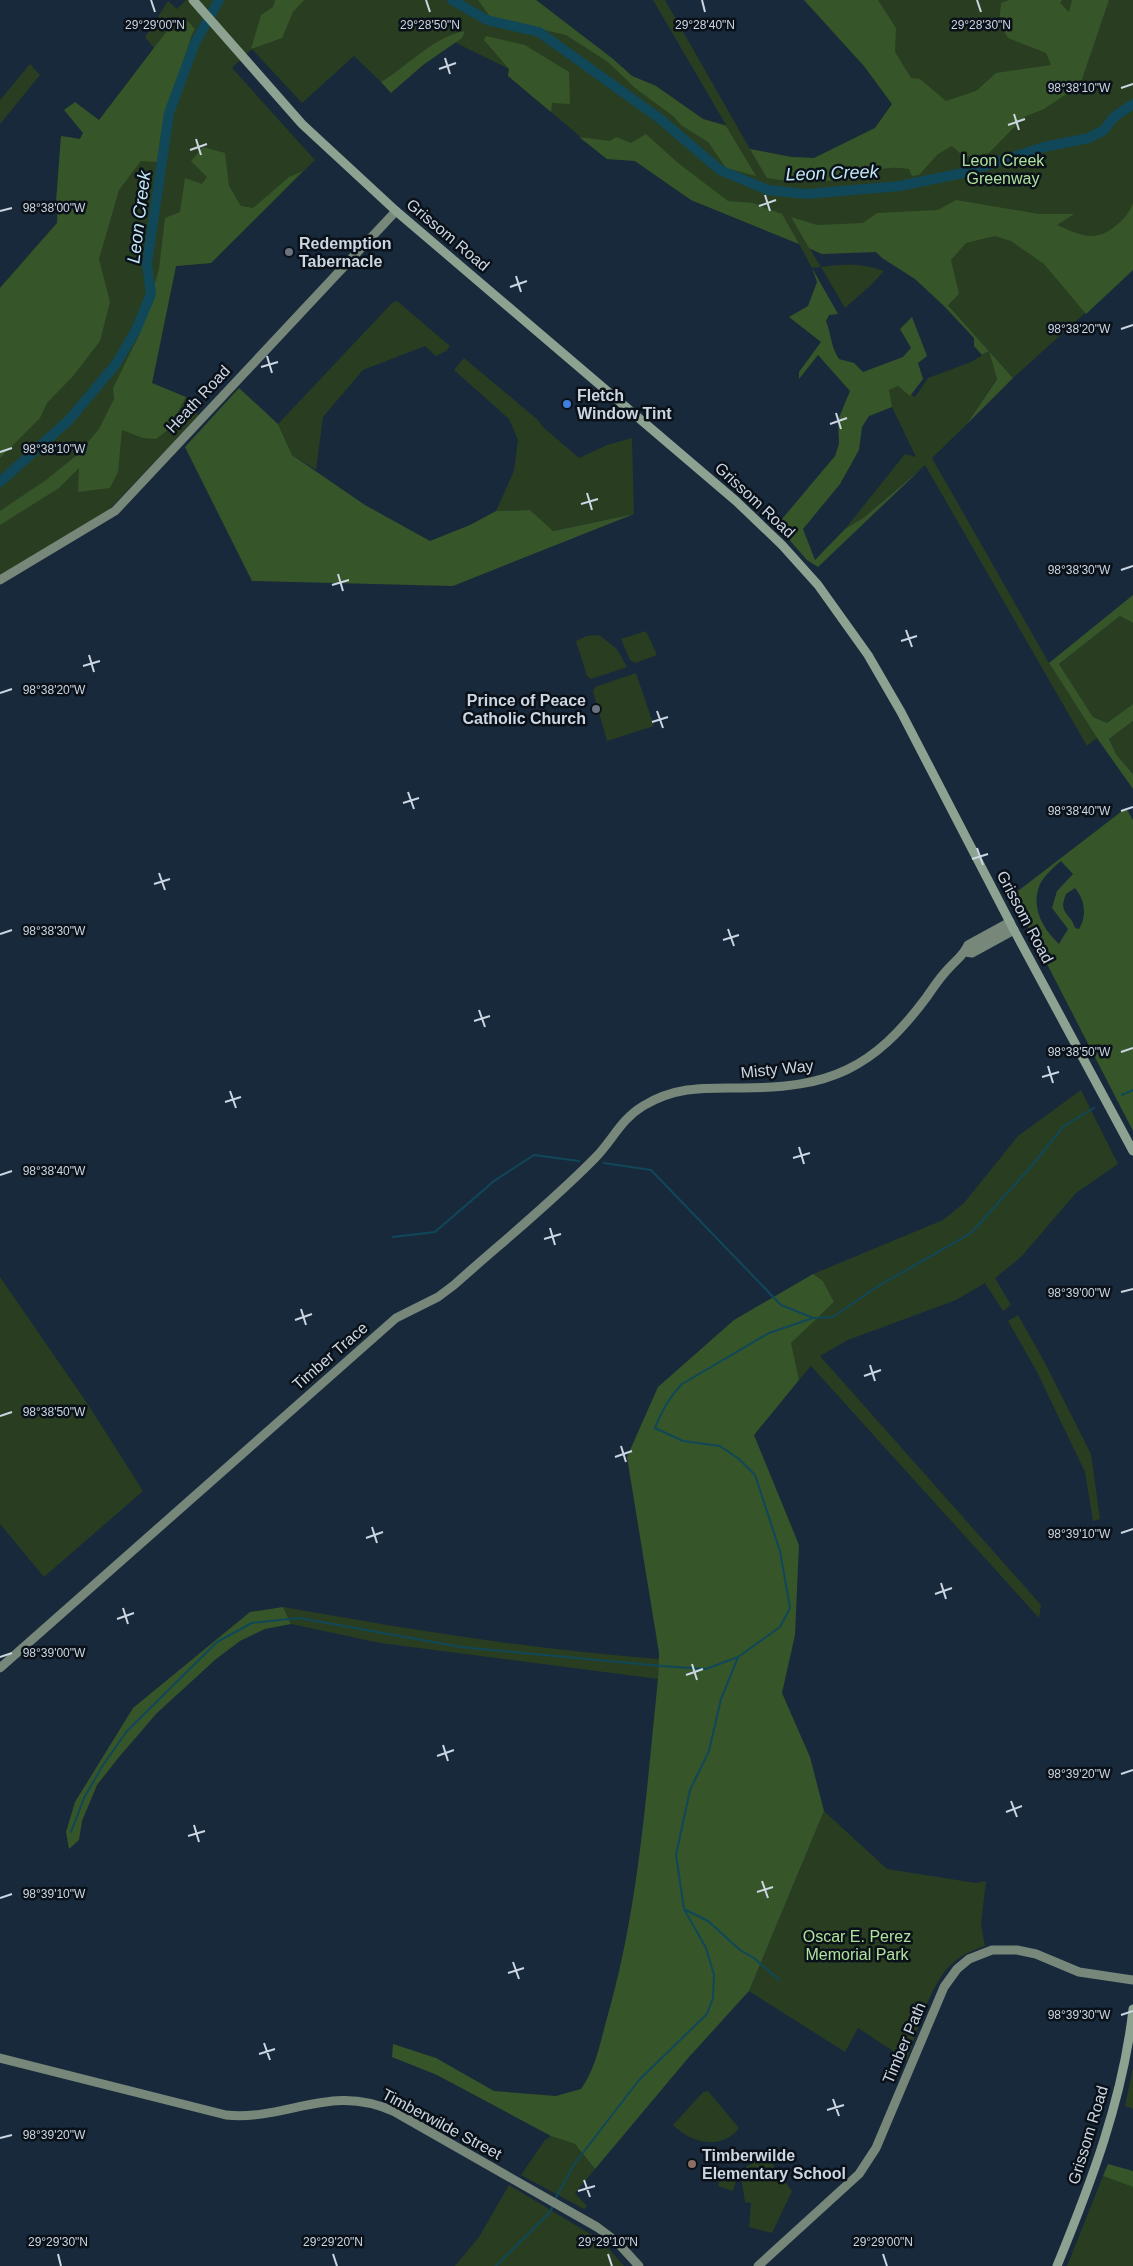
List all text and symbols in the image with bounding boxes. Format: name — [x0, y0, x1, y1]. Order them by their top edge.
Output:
text: 29°29'00"N — [125, 18, 185, 32]
text: 29°28'50"N — [400, 18, 460, 32]
text: 29°28'40"N — [675, 18, 735, 32]
text: 29°28'30"N — [951, 18, 1011, 32]
text: 98°38'10"W — [1048, 81, 1111, 95]
park label: Leon Creek Greenway — [962, 152, 1045, 187]
water label: Leon Creek — [785, 161, 880, 185]
water label: Leon Creek — [123, 169, 155, 264]
street label: Grissom Road — [403, 196, 493, 274]
text: 98°38'00"W — [23, 201, 86, 215]
place label: Redemption Tabernacle — [299, 235, 391, 270]
marker: Redemption Tabernacle — [283, 246, 295, 258]
text: 98°38'20"W — [1048, 322, 1111, 336]
street label: Heath Road — [163, 362, 233, 436]
place label: Fletch Window Tint — [577, 387, 672, 422]
marker: Fletch Window Tint — [561, 398, 573, 410]
text: 98°38'10"W — [23, 442, 86, 456]
street label: Grissom Road — [712, 459, 798, 541]
text: 98°38'30"W — [1048, 563, 1111, 577]
text: 98°38'20"W — [23, 683, 86, 697]
place label: Prince of Peace Catholic Church — [462, 692, 586, 727]
marker: Prince of Peace Catholic Church — [590, 703, 602, 715]
text: 98°38'40"W — [1048, 804, 1111, 818]
street label: Grissom Road — [993, 868, 1057, 966]
text: 98°38'30"W — [23, 924, 86, 938]
text: 98°38'50"W — [1048, 1045, 1111, 1059]
street label: Misty Way — [740, 1057, 814, 1081]
text: 98°38'40"W — [23, 1164, 86, 1178]
text: 98°39'00"W — [1048, 1286, 1111, 1300]
street label: Timber Trace — [289, 1319, 371, 1393]
text: 98°38'50"W — [23, 1405, 86, 1419]
text: 98°39'10"W — [1048, 1527, 1111, 1541]
text: 98°39'00"W — [23, 1646, 86, 1660]
text: 98°39'20"W — [1048, 1767, 1111, 1781]
text: 98°39'10"W — [23, 1887, 86, 1901]
park label: Oscar E. Perez Memorial Park — [803, 1928, 911, 1963]
street label: Timber Path — [879, 2000, 929, 2086]
text: 98°39'30"W — [1048, 2008, 1111, 2022]
street label: Grissom Road — [1065, 2084, 1111, 2186]
street label: Timberwilde Street — [379, 2085, 505, 2163]
text: 98°39'20"W — [23, 2128, 86, 2142]
place label: Timberwilde Elementary School — [702, 2147, 846, 2182]
marker: Timberwilde Elementary School — [686, 2158, 698, 2170]
text: 29°29'30"N — [28, 2235, 88, 2249]
text: 29°29'20"N — [303, 2235, 363, 2249]
text: 29°29'10"N — [578, 2235, 638, 2249]
text: 29°29'00"N — [853, 2235, 913, 2249]

